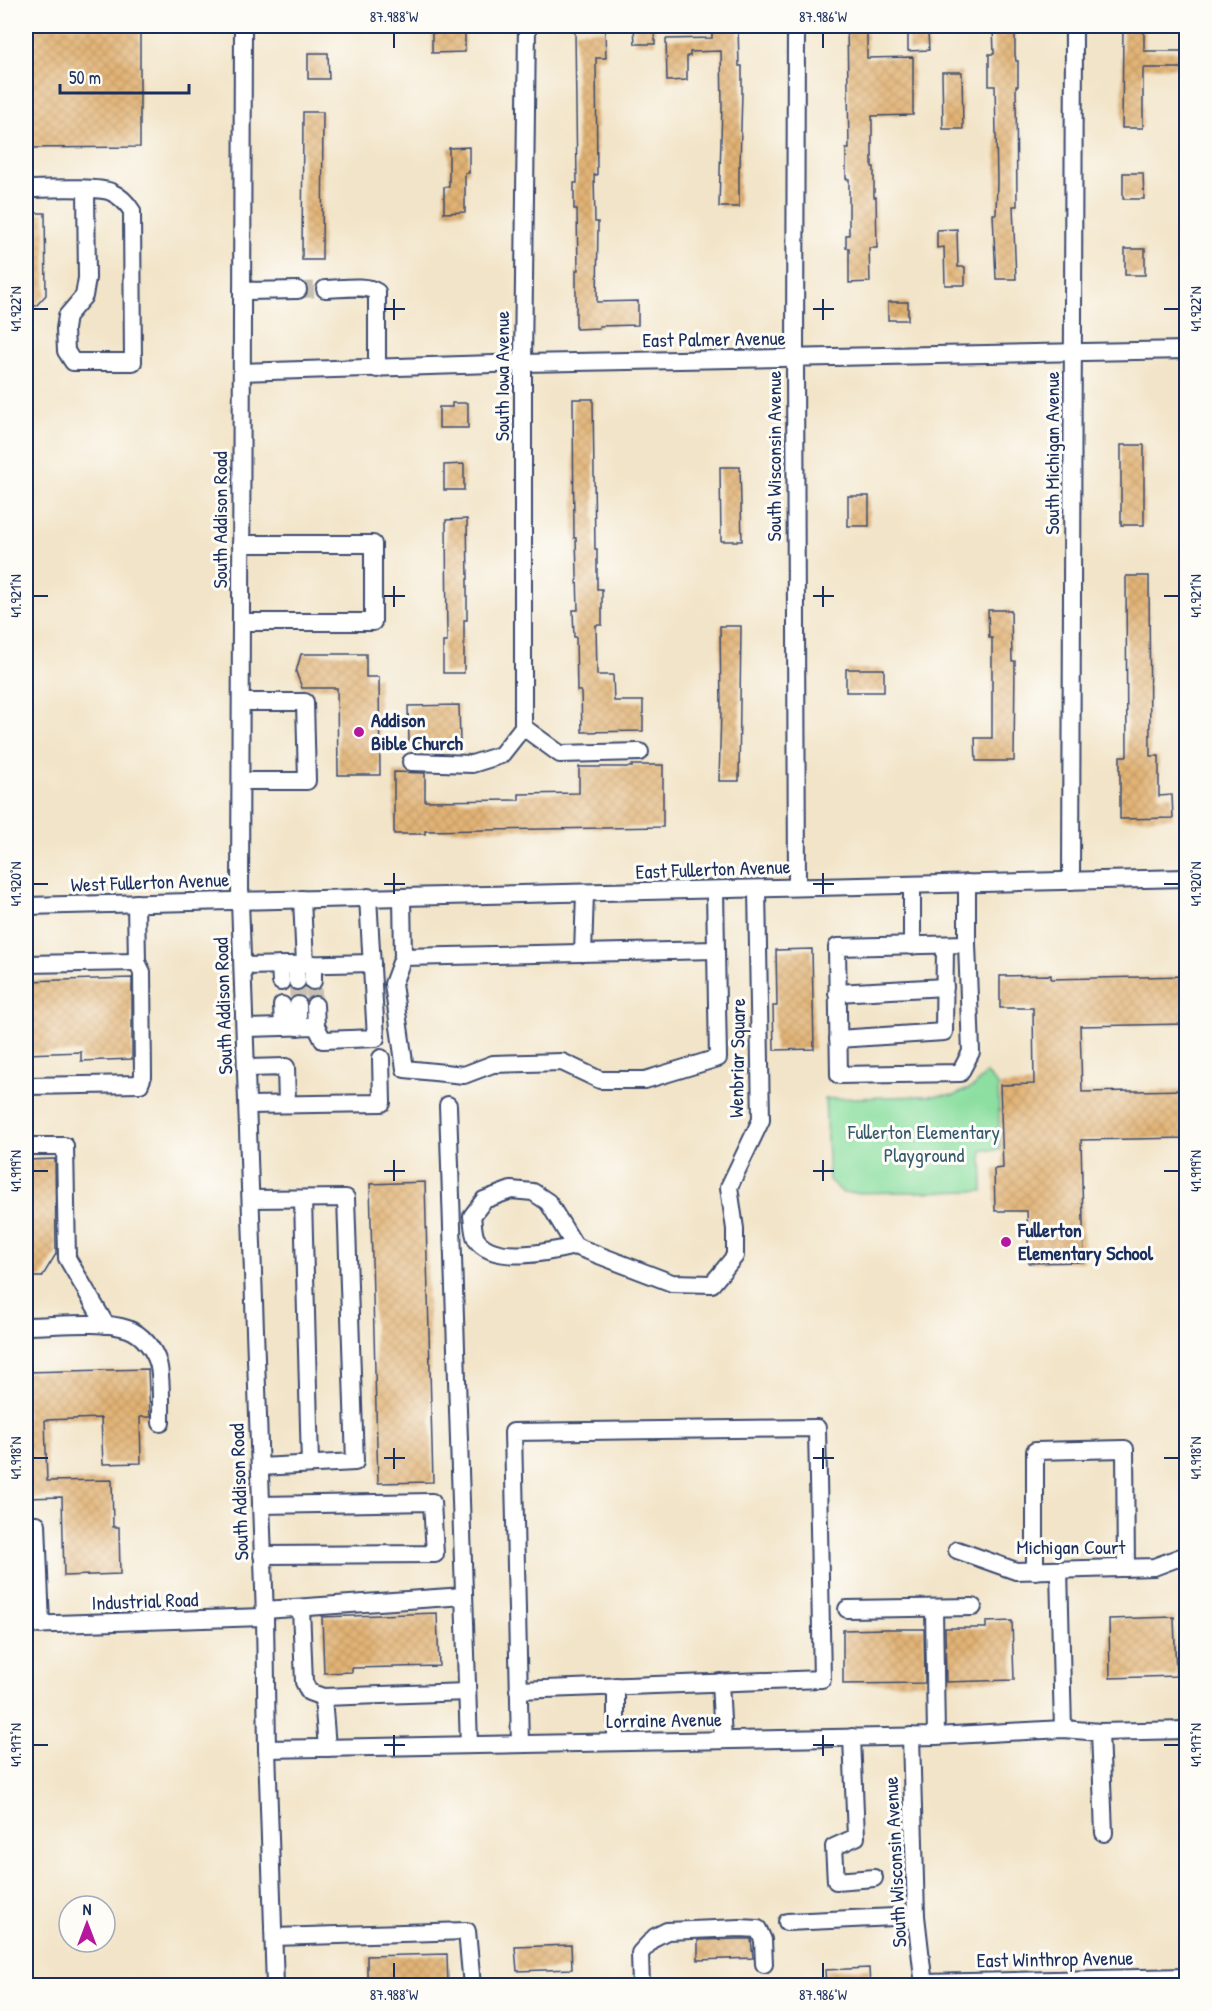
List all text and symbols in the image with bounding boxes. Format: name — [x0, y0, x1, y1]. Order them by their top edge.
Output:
text: 87.988°W — [370, 6, 419, 27]
text: 87.986°W — [799, 6, 848, 27]
scale bar — [60, 57, 189, 95]
text: 50 m — [69, 65, 101, 90]
text: 41.922°N — [5, 286, 26, 332]
text: 41.922°N — [1185, 286, 1206, 332]
street label: South Iowa Avenue — [488, 311, 515, 441]
street label: East Palmer Avenue — [642, 324, 786, 353]
street label: South Wisconsin Avenue — [760, 370, 787, 542]
street label: South Michigan Avenue — [1038, 371, 1065, 535]
street label: South Addison Road — [206, 451, 233, 589]
text: 41.921°N — [5, 574, 26, 618]
text: 41.921°N — [1185, 574, 1206, 618]
place label: Addison Bible Church — [371, 706, 464, 756]
marker: Addison Bible Church — [352, 725, 366, 739]
street label: East Fullerton Avenue — [635, 852, 791, 885]
text: 41.920°N — [5, 861, 26, 907]
text: 41.920°N — [1185, 861, 1206, 907]
street label: West Fullerton Avenue — [70, 865, 230, 898]
street label: South Addison Road — [207, 937, 238, 1075]
street label: Wenbriar Square — [722, 998, 751, 1118]
park label: Fullerton Elementary Playground — [847, 1118, 1000, 1168]
text: 41.919°N — [5, 1150, 26, 1192]
text: 41.919°N — [1185, 1150, 1206, 1192]
place label: Fullerton Elementary School — [1017, 1216, 1154, 1267]
marker: Fullerton Elementary School — [999, 1235, 1013, 1249]
street label: South Addison Road — [223, 1423, 254, 1561]
text: 41.918°N — [5, 1436, 26, 1480]
text: 41.918°N — [1185, 1436, 1206, 1480]
street label: Michigan Court — [1017, 1533, 1127, 1560]
street label: Industrial Road — [91, 1585, 199, 1616]
street label: Lorraine Avenue — [606, 1705, 722, 1734]
text: 41.917°N — [5, 1723, 26, 1767]
text: 41.917°N — [1185, 1723, 1206, 1767]
street label: South Wisconsin Avenue — [877, 1776, 912, 1948]
north arrow — [57, 1894, 117, 1954]
text: N — [83, 1898, 92, 1920]
street label: East Winthrop Avenue — [976, 1944, 1134, 1973]
text: 87.988°W — [370, 1984, 419, 2005]
text: 87.986°W — [799, 1984, 848, 2005]

